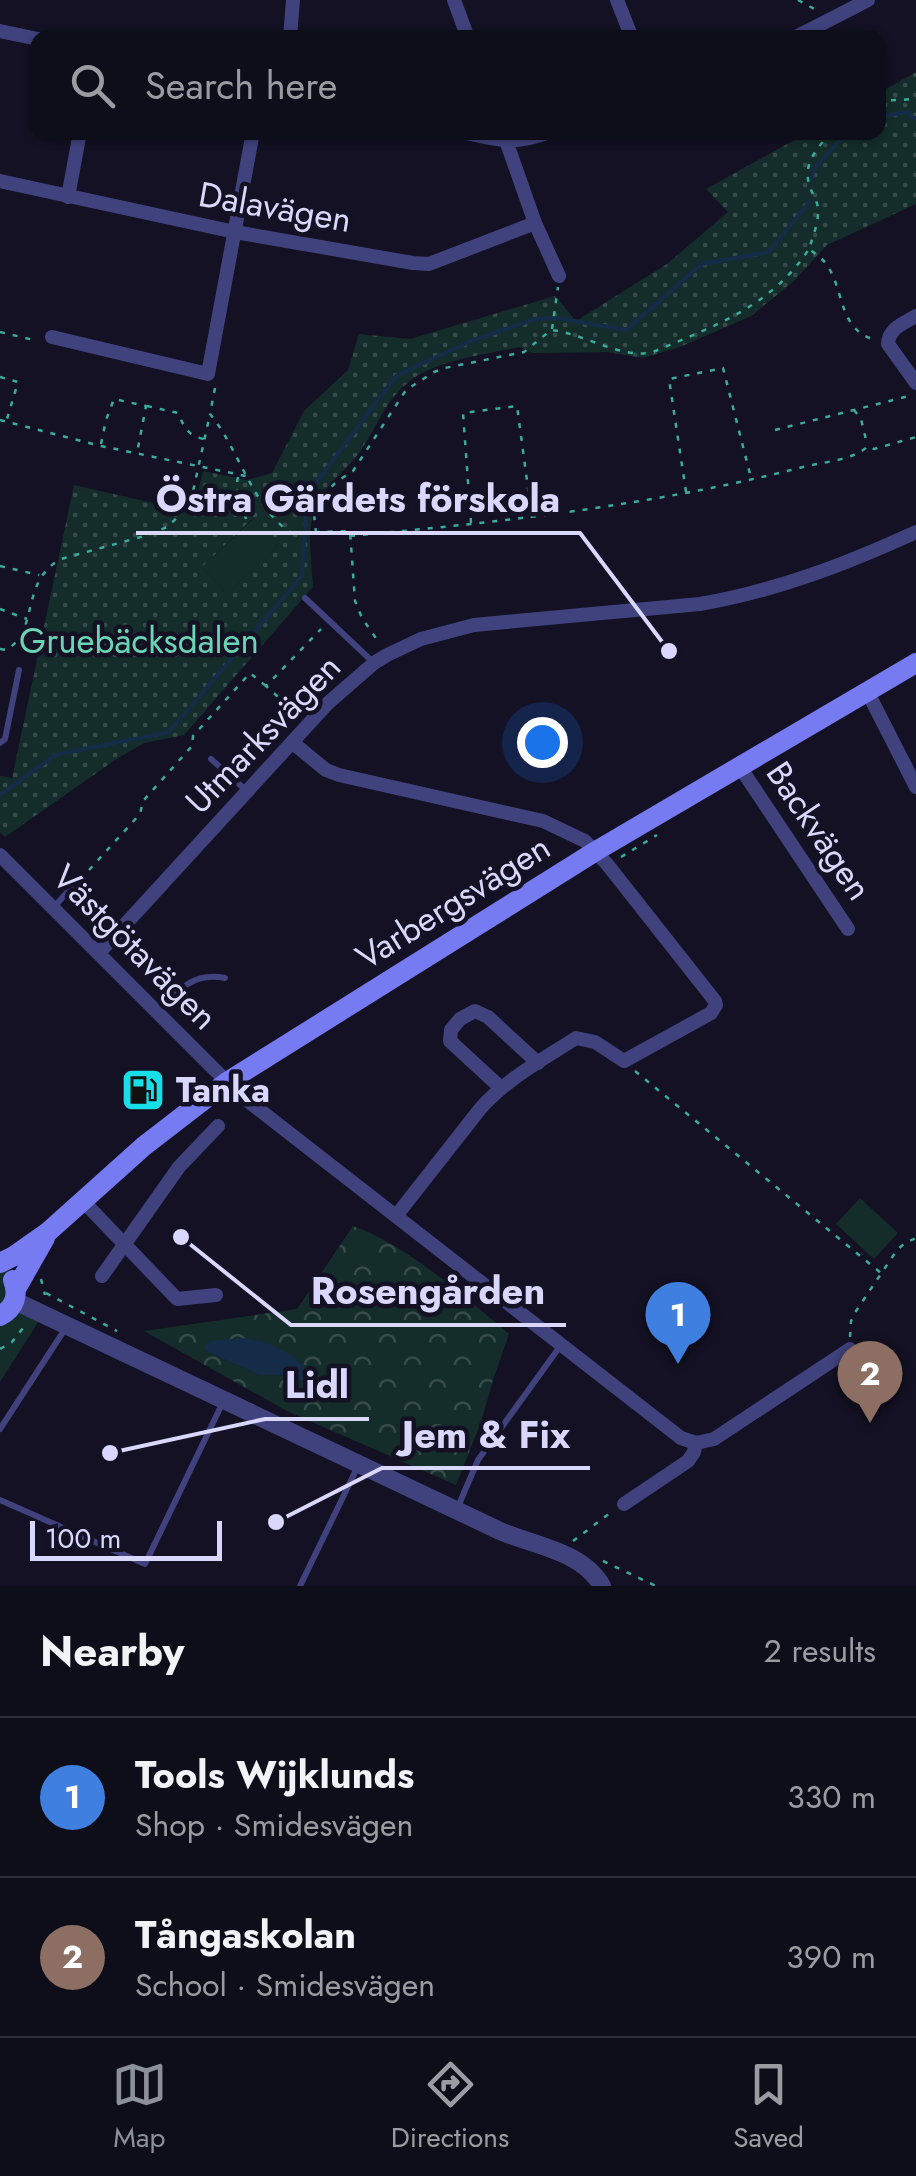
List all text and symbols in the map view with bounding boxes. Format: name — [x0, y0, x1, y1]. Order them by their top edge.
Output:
search box — [30, 30, 886, 140]
icon: search — [65, 58, 120, 113]
text: Search here — [145, 58, 337, 113]
street label: Dalavägen — [195, 169, 355, 245]
callout: Östra Gärdets förskola — [136, 465, 580, 533]
text: Östra Gärdets förskola — [156, 471, 560, 526]
park label: Gruebäcksdalen — [19, 616, 259, 666]
street label: Utmarksvägen — [174, 643, 352, 825]
your location — [517, 717, 568, 768]
street label: Backvägen — [754, 752, 884, 910]
street label: Varbergsvägen — [346, 822, 560, 982]
street label: Västgötavägen — [41, 853, 229, 1041]
place label: Tanka — [176, 1065, 270, 1115]
fuel station icon: Tanka — [120, 1067, 166, 1113]
callout: Rosengården — [291, 1257, 566, 1325]
text: Rosengården — [311, 1263, 545, 1318]
pin: 1 — [646, 1282, 710, 1364]
pin: 2 — [838, 1340, 902, 1423]
callout: Lidl — [265, 1351, 369, 1419]
text: Lidl — [285, 1357, 349, 1412]
callout: Jem & Fix — [382, 1400, 590, 1468]
text: Jem & Fix — [395, 1407, 571, 1462]
scale bar — [30, 1516, 222, 1560]
text: 100 m — [45, 1518, 121, 1559]
text: Nearby — [40, 1621, 184, 1682]
text: 2 results — [764, 1628, 876, 1674]
text: Tools Wijklunds — [135, 1747, 414, 1802]
text: 1 — [64, 1774, 81, 1820]
text: 330 m — [787, 1774, 876, 1820]
text: Shop · Smidesvägen — [135, 1802, 413, 1848]
text: Tångaskolan — [135, 1907, 356, 1962]
text: 2 — [62, 1934, 83, 1980]
text: 390 m — [786, 1934, 876, 1980]
text: School · Smidesvägen — [135, 1962, 435, 2008]
tab: Map — [112, 2057, 167, 2158]
tab: Directions — [391, 2057, 509, 2158]
tab: Saved — [733, 2057, 804, 2158]

